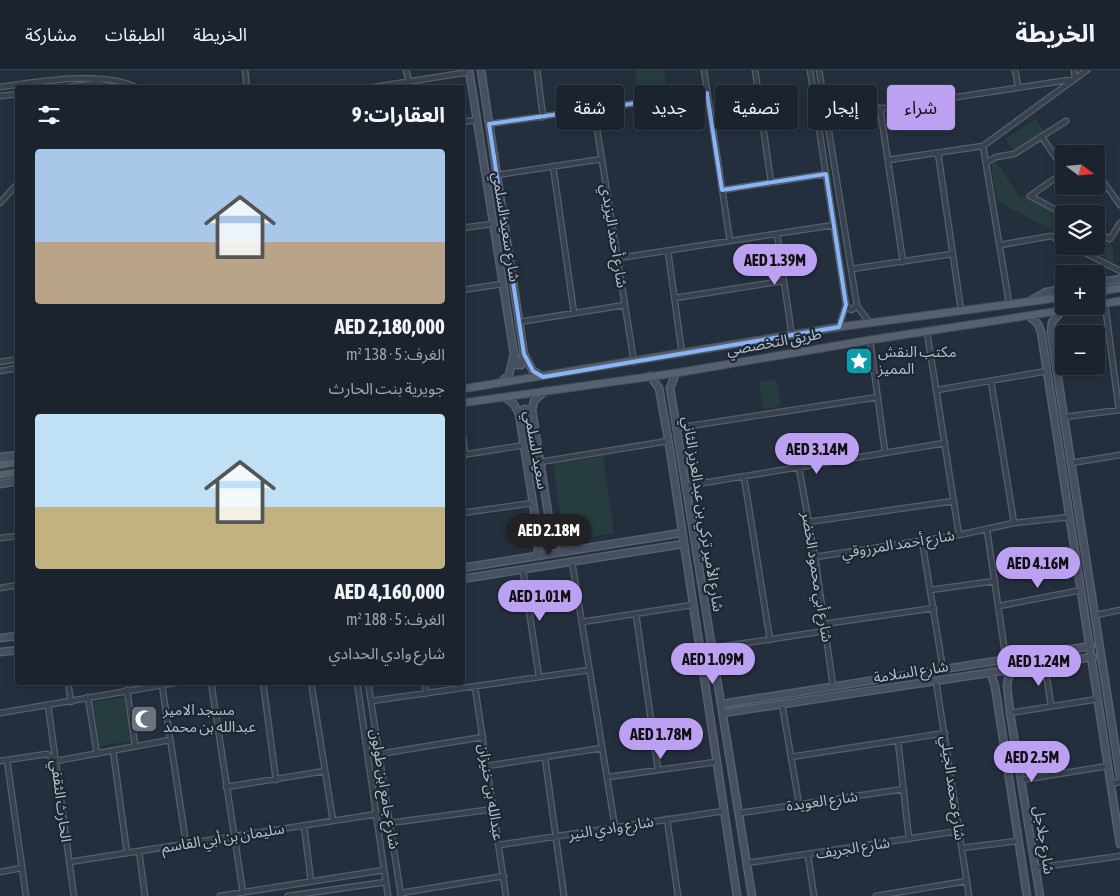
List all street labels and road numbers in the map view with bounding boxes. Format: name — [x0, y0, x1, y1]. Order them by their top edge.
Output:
street label: شارع سعيد السلمي — [485, 171, 524, 284]
street label: شارع أحمد اليزيدي — [594, 183, 631, 290]
street label: طريق التخصصي — [725, 325, 823, 362]
street label: سعيد السلمي — [518, 409, 552, 491]
street label: شارع الأمير تركي بن عبدالعزيز الثاني — [676, 415, 727, 614]
street label: شارع أبي محمود الخضر — [795, 510, 836, 644]
street label: شارع أحمد المرزوقي — [840, 526, 957, 565]
street label: شارع السلامة — [872, 657, 950, 690]
street label: شارع جامع ابن طولون — [364, 728, 403, 851]
street label: شارع محمد الجيلي — [934, 734, 969, 842]
street label: عبدالله بن خنيزان — [474, 742, 508, 842]
street label: الحارث الثقفي — [45, 759, 75, 843]
street label: شارع العويدة — [785, 787, 860, 818]
street label: شارع جلاجل — [1027, 805, 1058, 876]
street label: شارع وادي النير — [566, 812, 656, 847]
street label: سليمان بن أبي القاسم — [160, 819, 286, 859]
street label: شارع الجريف — [815, 833, 892, 866]

